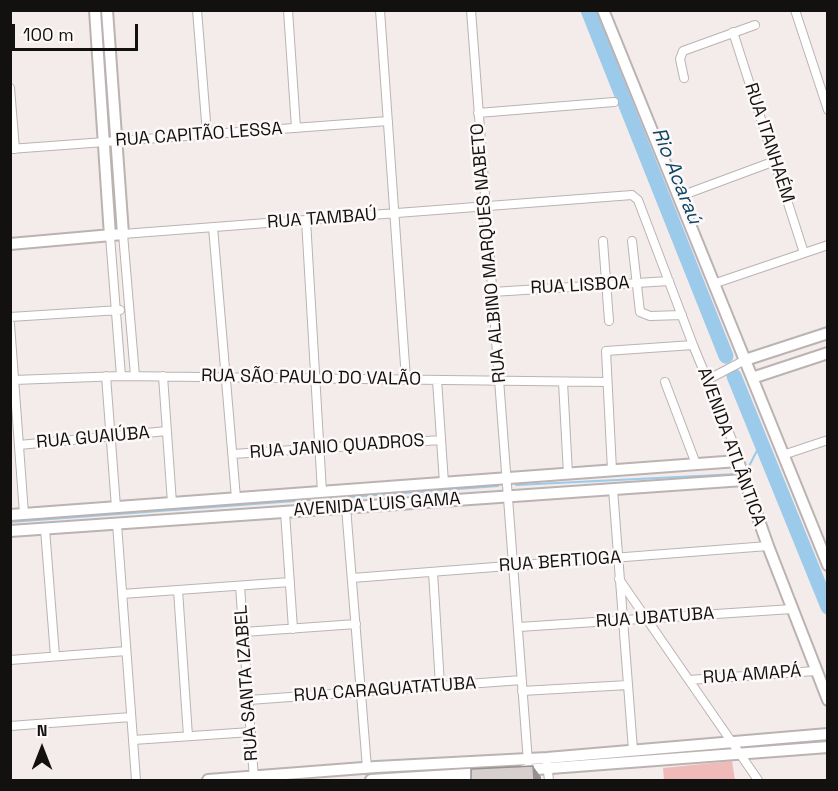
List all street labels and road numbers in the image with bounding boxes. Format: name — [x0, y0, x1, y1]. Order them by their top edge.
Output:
street label: RUA ITANHAÉM — [739, 80, 799, 206]
street label: RUA CAPITÃO LESSA — [115, 118, 283, 152]
street label: RUA ALBINO MARQUES NABETO — [467, 122, 511, 384]
street label: RUA TAMBAÚ — [266, 204, 378, 234]
street label: RUA LISBOA — [530, 273, 630, 299]
street label: RUA SÃO PAULO DO VALÃO — [201, 365, 421, 391]
street label: AVENIDA ATLÂNTICA — [692, 365, 770, 529]
street label: RUA GUAIÚBA — [35, 422, 151, 454]
street label: RUA JANIO QUADROS — [249, 430, 425, 464]
street label: AVENIDA LUIS GAMA — [293, 488, 461, 522]
street label: RUA BERTIOGA — [498, 547, 622, 577]
street label: RUA UBATUBA — [595, 603, 715, 633]
street label: RUA SANTA IZABEL — [231, 604, 263, 762]
street label: RUA AMAPÁ — [702, 661, 802, 689]
street label: RUA CARAGUATATUBA — [293, 673, 477, 707]

